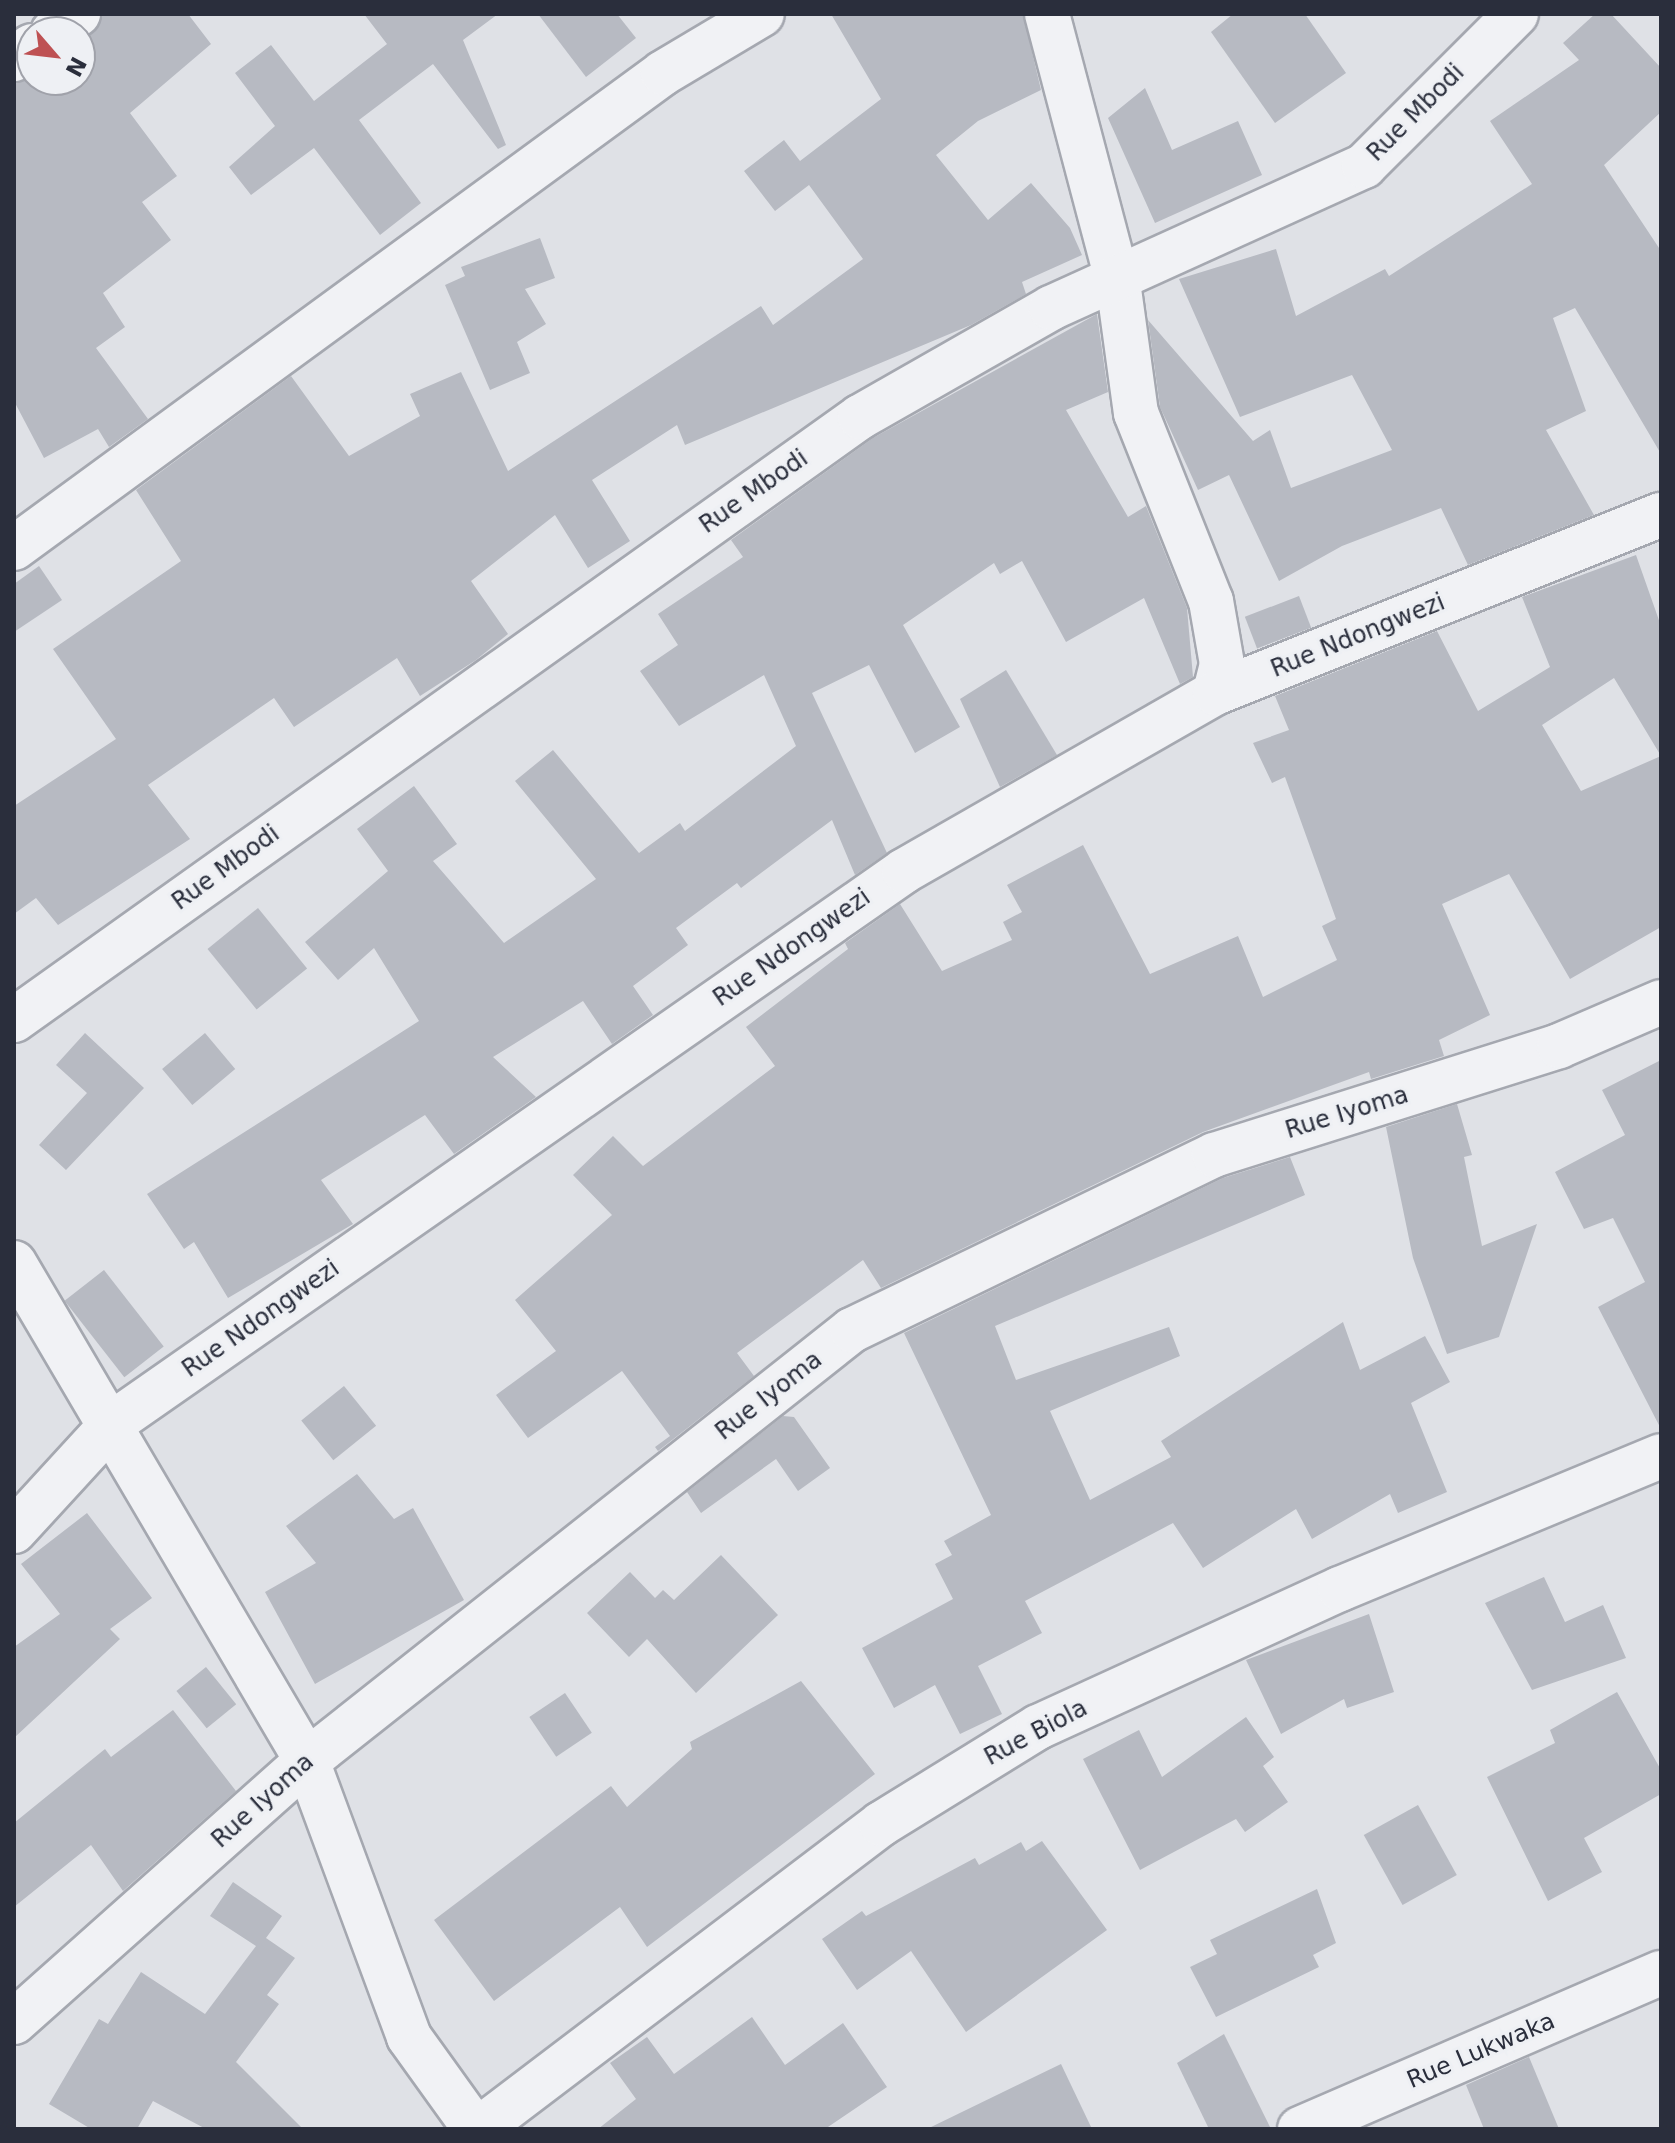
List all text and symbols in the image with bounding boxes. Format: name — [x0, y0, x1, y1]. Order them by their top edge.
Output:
north arrow — [16, 16, 96, 96]
text: N — [61, 53, 91, 81]
street label: Rue Mbodi — [1361, 58, 1471, 168]
street label: Rue Mbodi — [694, 444, 814, 540]
street label: Rue Ndongwezi — [1267, 588, 1449, 684]
street label: Rue Mbodi — [167, 819, 285, 917]
street label: Rue Ndongwezi — [708, 883, 876, 1013]
street label: Rue Iyoma — [1282, 1081, 1412, 1145]
street label: Rue Ndongwezi — [177, 1254, 345, 1384]
street label: Rue Iyoma — [710, 1345, 828, 1447]
street label: Rue Biola — [980, 1694, 1092, 1772]
street label: Rue Iyoma — [206, 1748, 320, 1854]
street label: Rue Lukwaka — [1403, 2007, 1559, 2095]

